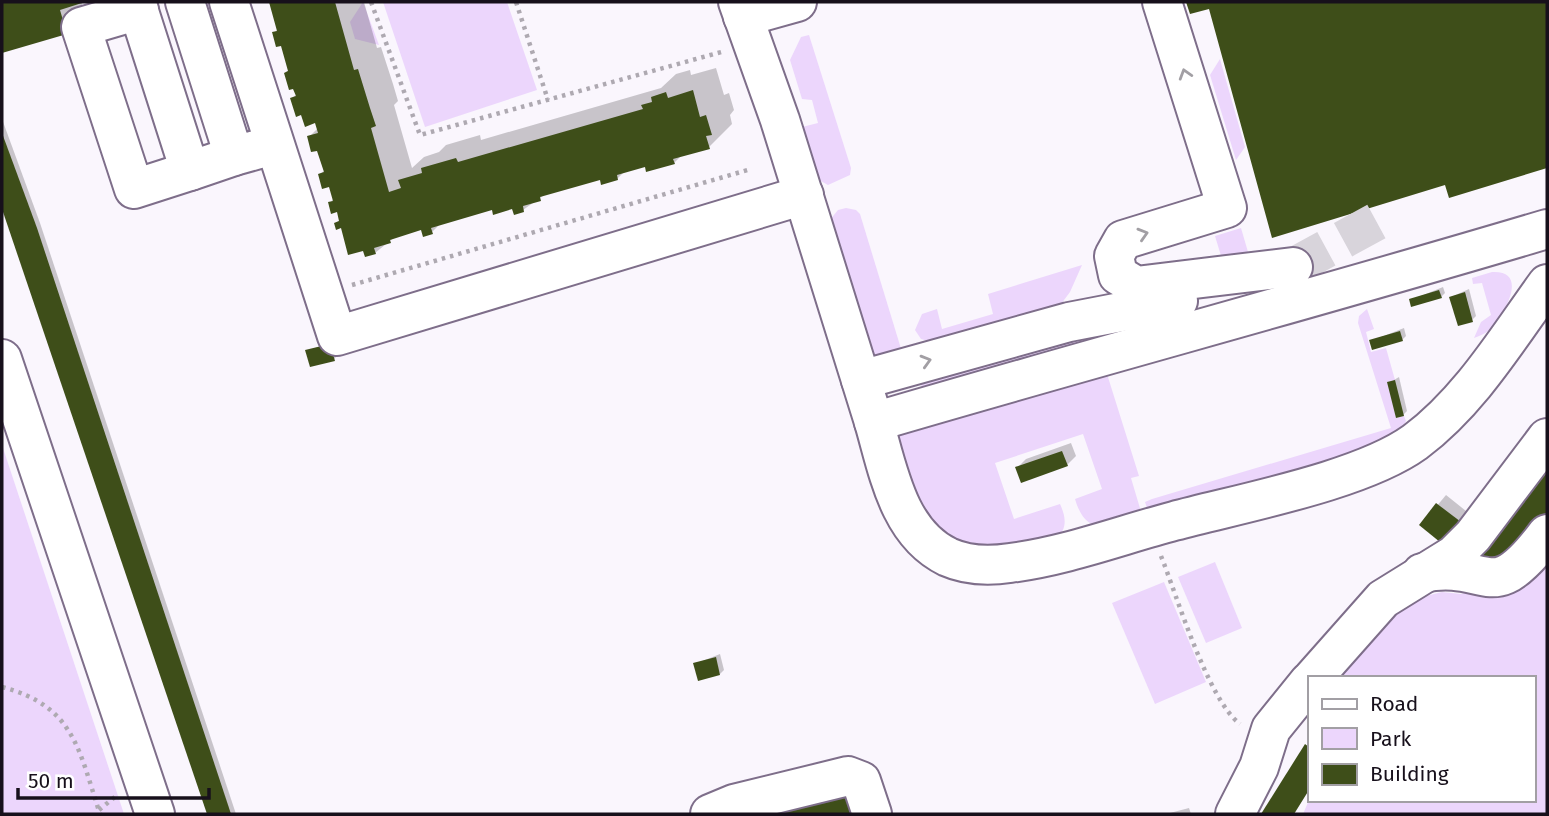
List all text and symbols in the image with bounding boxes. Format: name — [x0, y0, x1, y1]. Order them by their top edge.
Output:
one-way arrow — [1179, 68, 1193, 81]
one-way arrow — [1137, 227, 1149, 242]
one-way arrow — [920, 355, 932, 369]
legend — [1308, 676, 1535, 802]
text: Road — [1370, 691, 1418, 717]
text: Park — [1370, 726, 1412, 752]
scale bar — [18, 756, 208, 800]
text: Building — [1370, 761, 1449, 787]
text: 50 m — [28, 768, 74, 794]

